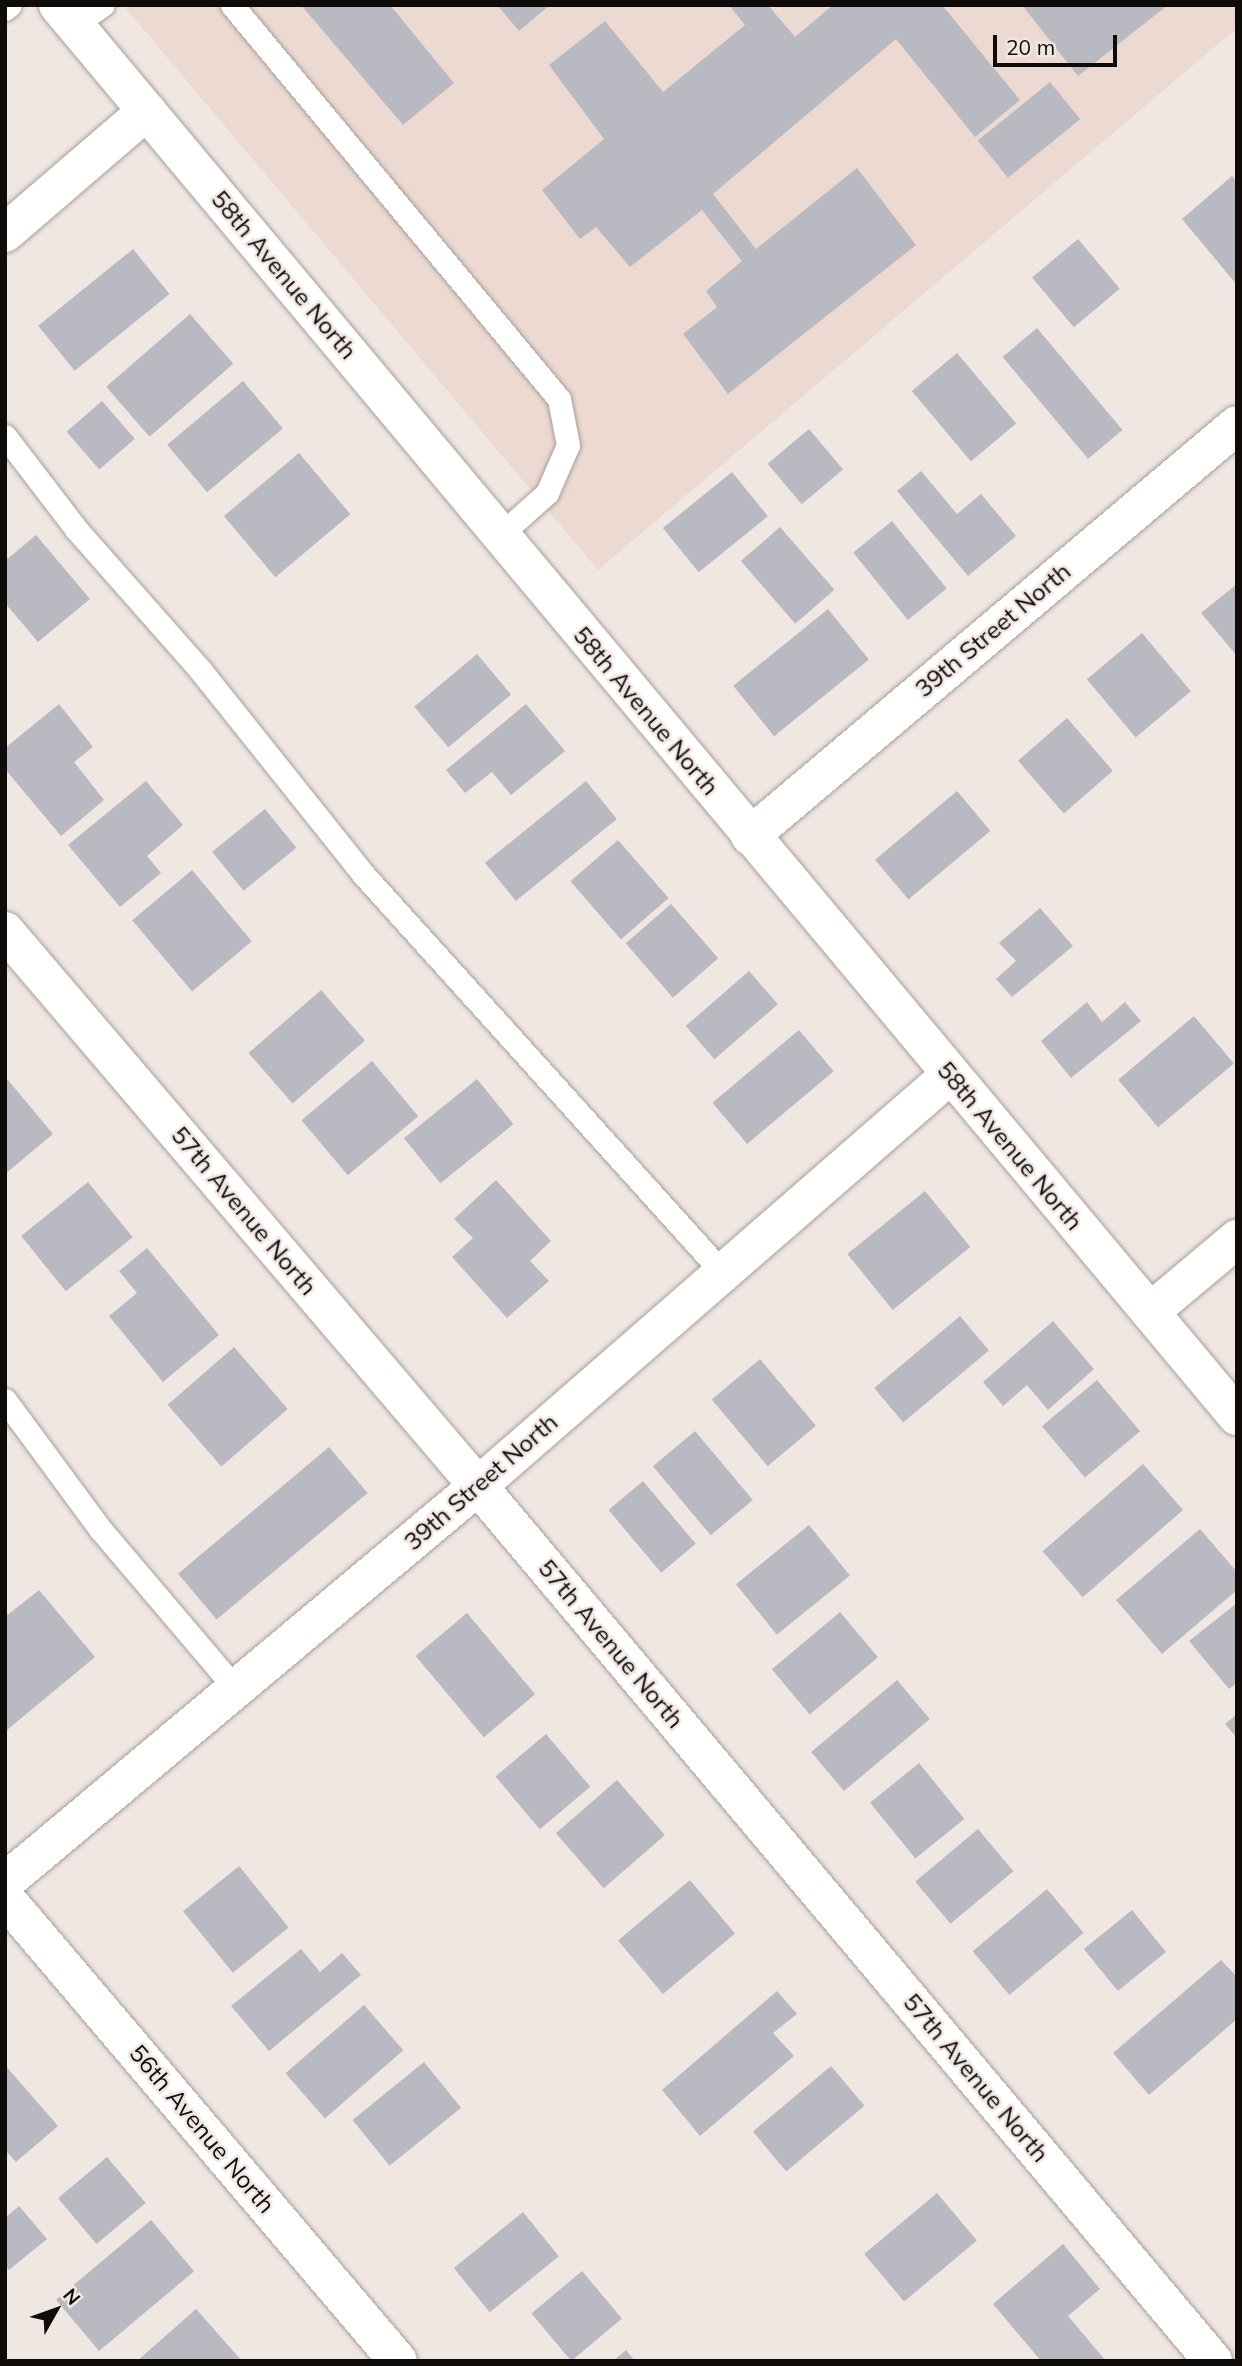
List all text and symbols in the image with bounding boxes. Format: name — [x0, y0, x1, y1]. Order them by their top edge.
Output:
scale bar — [997, 21, 1121, 65]
text: 20 m — [1006, 34, 1055, 60]
street label: 58th Avenue North — [205, 185, 363, 365]
street label: 39th Street North — [910, 557, 1076, 703]
street label: 58th Avenue North — [567, 621, 725, 801]
street label: 58th Avenue North — [931, 1056, 1089, 1236]
street label: 57th Avenue North — [165, 1121, 323, 1301]
street label: 39th Street North — [398, 1408, 564, 1556]
street label: 57th Avenue North — [532, 1554, 690, 1734]
street label: 57th Avenue North — [897, 1988, 1055, 2168]
street label: 56th Avenue North — [123, 2039, 281, 2219]
north arrow — [21, 2275, 91, 2345]
text: N — [58, 2283, 86, 2310]

